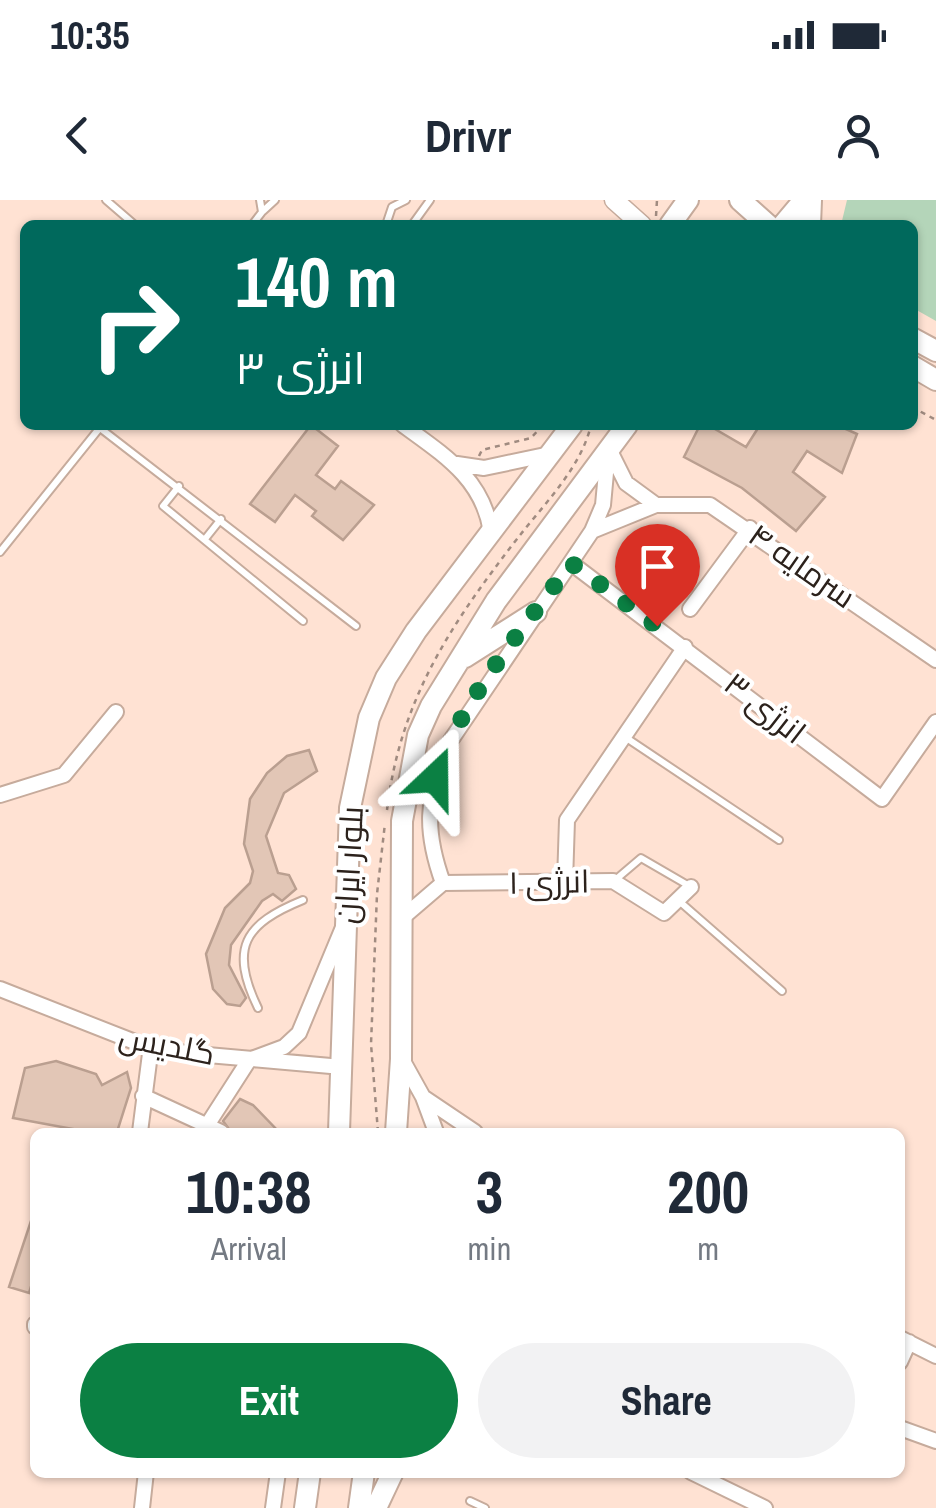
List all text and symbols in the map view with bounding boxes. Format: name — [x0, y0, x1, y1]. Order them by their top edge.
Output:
text: 10:35 — [50, 10, 130, 61]
text: Drivr — [425, 105, 511, 166]
icon: back — [50, 108, 105, 163]
icon: person — [831, 108, 886, 163]
text: 140 m — [235, 235, 398, 329]
icon: right — [70, 260, 200, 390]
text: انرژی ۳ — [235, 337, 365, 398]
street label: سرمایه ۴ — [740, 513, 864, 618]
pin — [615, 524, 700, 627]
icon: arrive — [630, 539, 685, 594]
street label: انرژی ۳ — [716, 662, 815, 753]
position arrow — [383, 726, 487, 830]
street label: بلوار ایران — [324, 805, 373, 925]
street label: انرژی ۱ — [508, 859, 590, 904]
street label: گلدیس — [115, 1014, 219, 1075]
text: 10:38 — [186, 1151, 312, 1232]
text: 3 — [476, 1151, 503, 1232]
text: 200 — [667, 1151, 749, 1232]
text: Arrival — [211, 1227, 287, 1270]
text: min — [467, 1227, 511, 1270]
text: m — [697, 1227, 719, 1270]
button: Exit — [80, 1343, 458, 1458]
button: Share — [478, 1343, 855, 1458]

